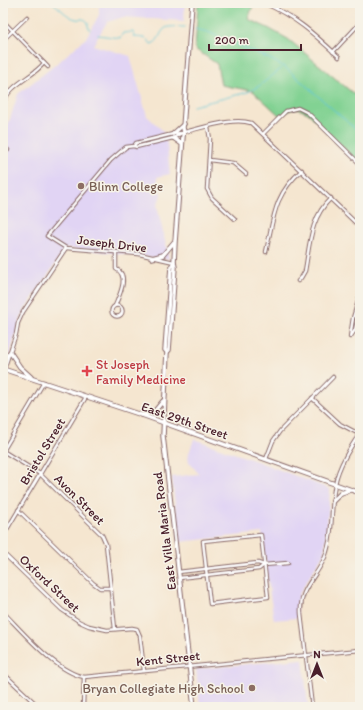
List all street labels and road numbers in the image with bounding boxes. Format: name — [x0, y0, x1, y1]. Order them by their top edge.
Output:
street label: Joseph Drive — [76, 232, 148, 255]
street label: East 29th Street — [140, 399, 230, 442]
street label: Bristol Street — [17, 415, 68, 487]
street label: Avon Street — [51, 471, 108, 528]
street label: East Villa Maria Road — [150, 471, 179, 591]
street label: Oxford Street — [16, 552, 83, 615]
street label: Kent Street — [135, 648, 201, 669]

